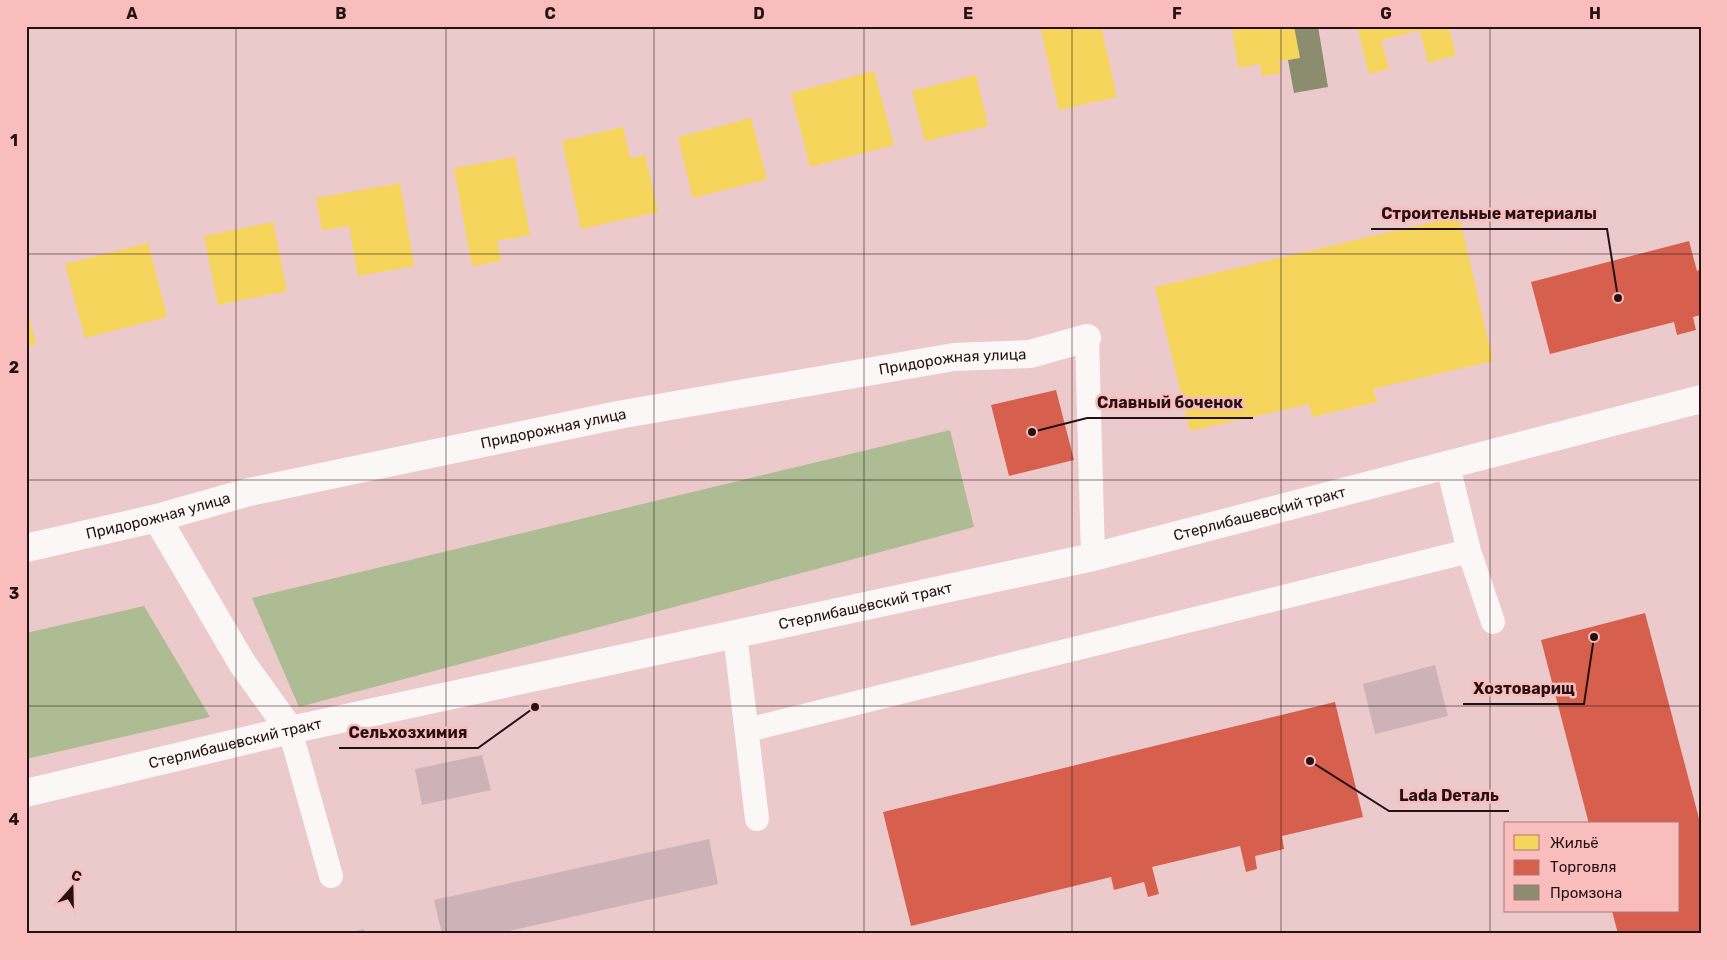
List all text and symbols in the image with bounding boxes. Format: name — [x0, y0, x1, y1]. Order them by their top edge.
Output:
text: A — [126, 4, 138, 23]
text: B — [335, 4, 347, 23]
text: C — [544, 4, 556, 23]
text: D — [753, 4, 765, 23]
text: E — [963, 4, 973, 23]
text: F — [1172, 4, 1182, 23]
text: G — [1380, 4, 1392, 23]
text: H — [1589, 4, 1601, 23]
text: 1 — [10, 131, 18, 150]
callout: Строительные материалы — [1371, 198, 1607, 229]
text: Строительные материалы — [1381, 204, 1597, 223]
street label: Придорожная улица — [877, 345, 1027, 379]
text: 2 — [9, 358, 19, 377]
callout: Славный боченок — [1087, 387, 1253, 418]
text: Славный боченок — [1097, 393, 1243, 412]
street label: Придорожная улица — [479, 405, 628, 452]
street label: Стерлибашевский тракт — [1172, 483, 1348, 545]
street label: Придорожная улица — [84, 489, 232, 543]
street label: Стерлибашевский тракт — [777, 578, 954, 634]
text: 3 — [9, 584, 19, 603]
callout: Хозтоварищ — [1463, 673, 1584, 704]
text: Хозтоварищ — [1473, 679, 1575, 698]
street label: Стерлибашевский тракт — [147, 714, 324, 772]
callout: Сельхозхимия — [339, 717, 478, 748]
text: Сельхозхимия — [349, 723, 467, 742]
callout: Lada Dеталь — [1389, 780, 1509, 811]
text: Lada Dеталь — [1399, 786, 1499, 805]
text: 4 — [9, 810, 20, 829]
legend — [1504, 822, 1680, 912]
text: Жильё — [1550, 834, 1599, 852]
text: Торговля — [1550, 858, 1616, 876]
north arrow — [48, 862, 98, 912]
text: С — [69, 867, 84, 886]
text: Промзона — [1550, 884, 1622, 902]

